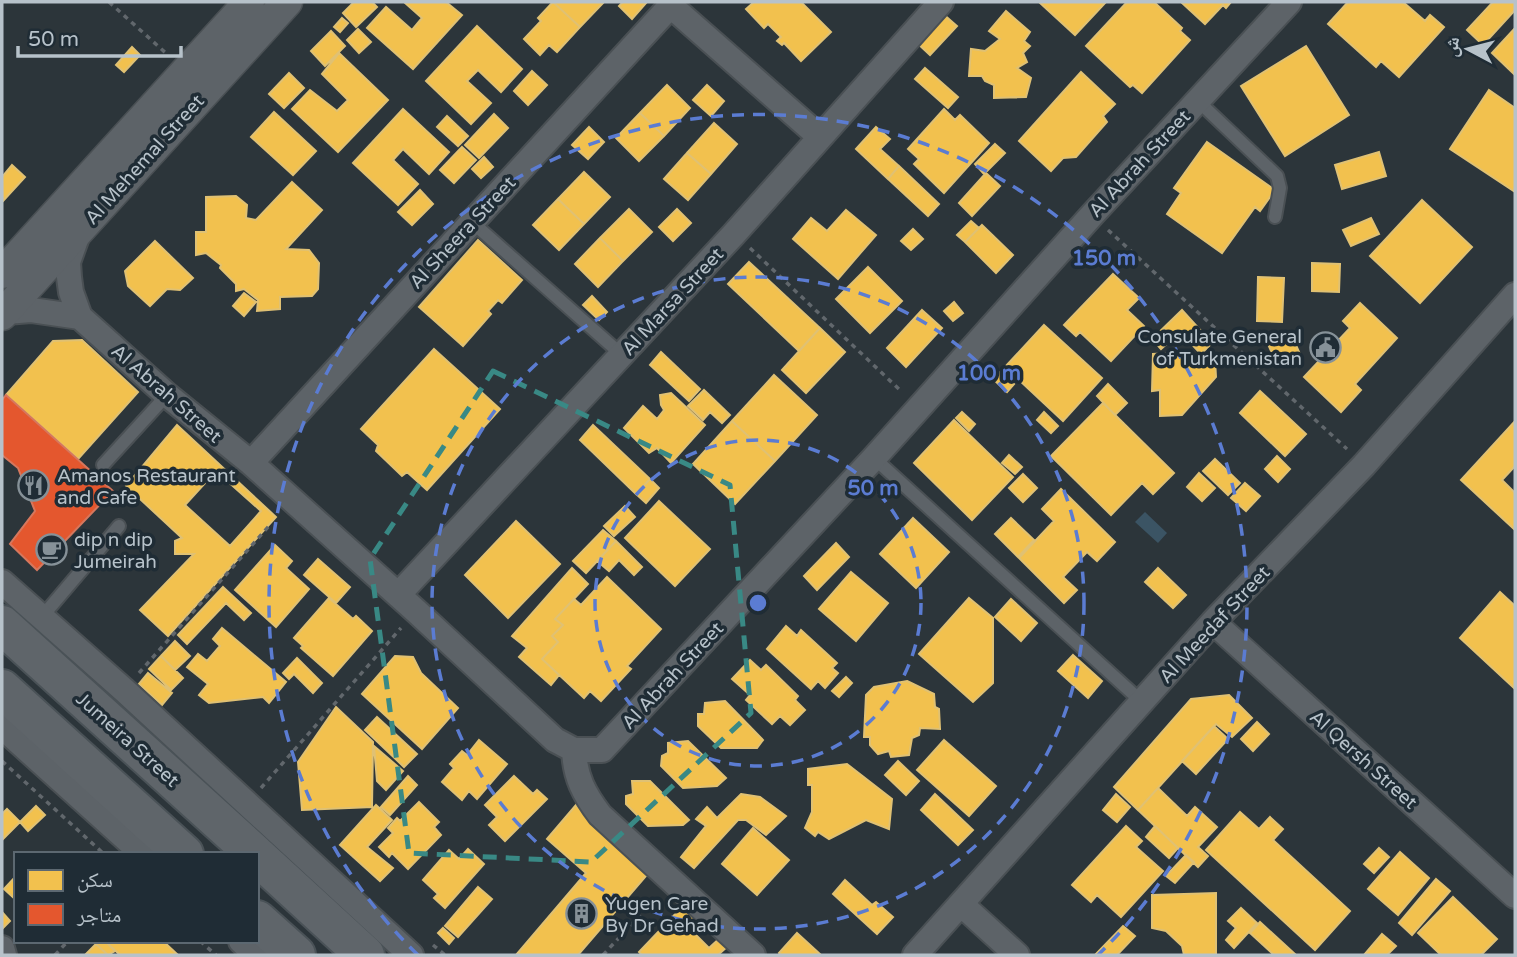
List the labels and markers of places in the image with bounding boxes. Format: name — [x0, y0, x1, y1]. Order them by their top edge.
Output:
place label: Consulate General of Turkmenistan — [1137, 326, 1302, 370]
public building icon: Consulate General of Turkmenistan — [1308, 330, 1342, 364]
place label: Amanos Restaurant and Cafe — [57, 465, 236, 509]
restaurant icon: Amanos Restaurant and Cafe — [17, 469, 51, 503]
place label: dip n dip Jumeirah — [74, 529, 157, 573]
cafe icon: dip n dip Jumeirah — [34, 533, 68, 567]
centre of rings — [746, 591, 770, 615]
place label: Yugen Care By Dr Gehad — [605, 893, 719, 937]
building icon: Yugen Care By Dr Gehad — [565, 897, 599, 931]

